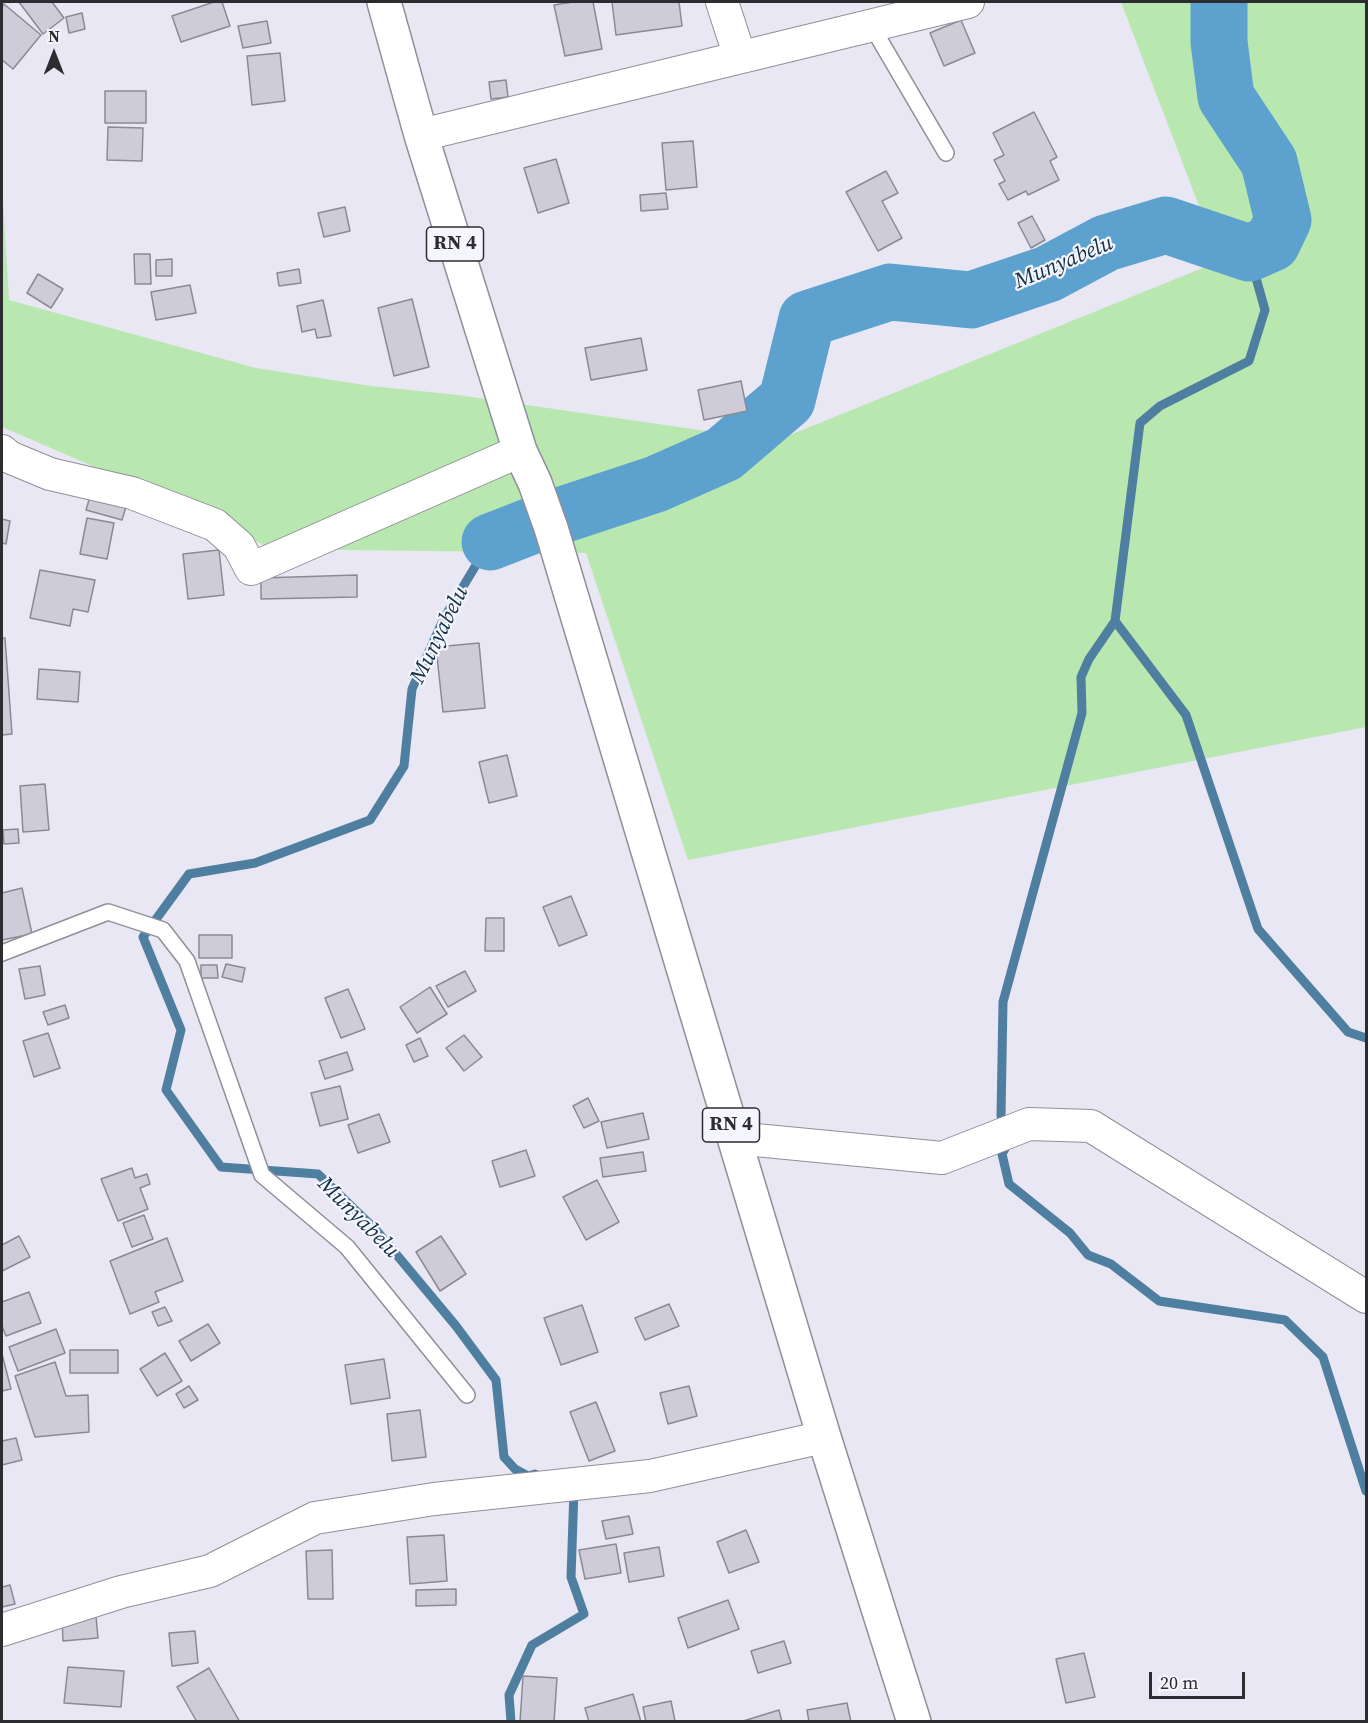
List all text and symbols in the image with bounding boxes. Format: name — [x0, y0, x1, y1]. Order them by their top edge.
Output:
north arrow — [24, 24, 84, 84]
text: N — [48, 25, 60, 47]
road number: RN 4 — [426, 227, 484, 261]
water label: Munyabelu — [1011, 230, 1117, 296]
water label: Munyabelu — [405, 582, 475, 688]
road number: RN 4 — [702, 1108, 760, 1142]
water label: Munyabelu — [312, 1172, 404, 1264]
scale bar — [1152, 1660, 1248, 1698]
text: 20 m — [1160, 1670, 1198, 1695]

